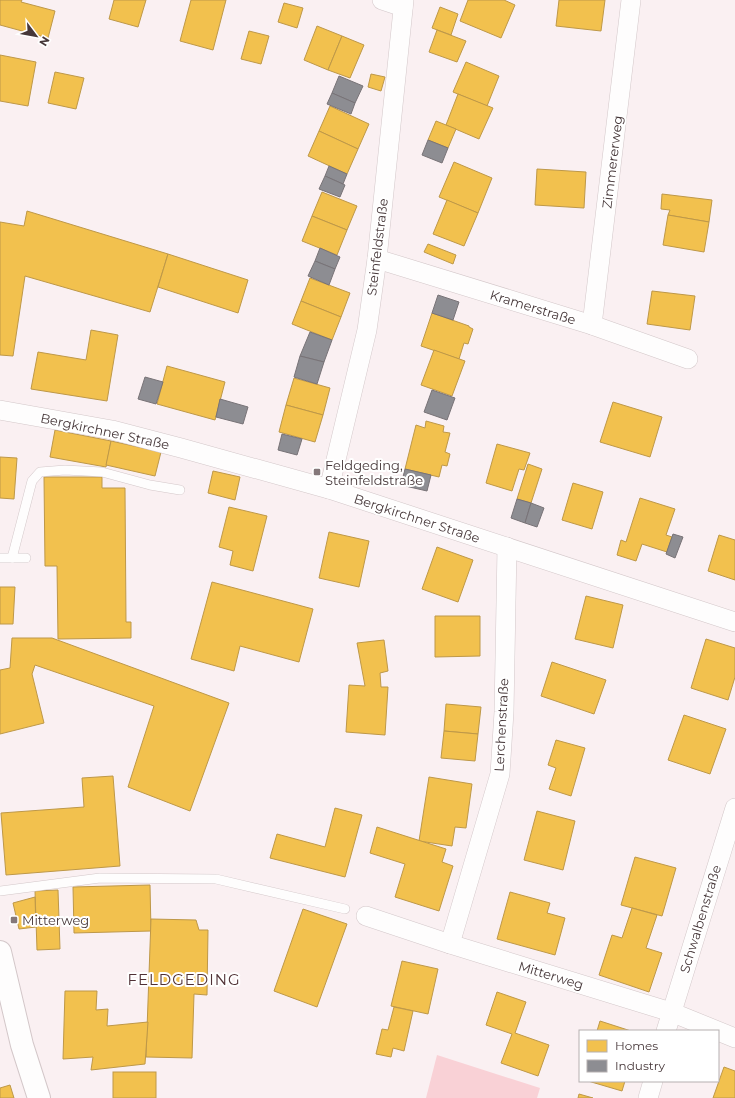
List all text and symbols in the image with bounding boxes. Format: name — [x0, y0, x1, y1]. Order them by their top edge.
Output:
north arrow — [16, 16, 56, 56]
text: N — [36, 34, 53, 49]
street label: Zimmererweg — [598, 115, 626, 209]
street label: Steinfeldstraße — [363, 197, 391, 297]
street label: Kramerstraße — [488, 286, 578, 328]
street label: Bergkirchner Straße — [39, 410, 171, 453]
place label: Feldgeding, Steinfeldstraße — [325, 457, 423, 488]
marker: Feldgeding, Steinfeldstraße — [312, 467, 322, 477]
street label: Bergkirchner Straße — [352, 490, 482, 546]
street label: Lerchenstraße — [491, 678, 511, 772]
street label: Schwalbenstraße — [676, 863, 724, 975]
place label: Mitterweg — [22, 912, 89, 928]
marker: Mitterweg — [9, 915, 19, 925]
street label: Mitterweg — [517, 958, 585, 992]
district label: FELDGEDING — [127, 970, 241, 989]
legend — [579, 1030, 719, 1082]
text: Homes — [615, 1038, 658, 1053]
text: Industry — [615, 1058, 665, 1073]

